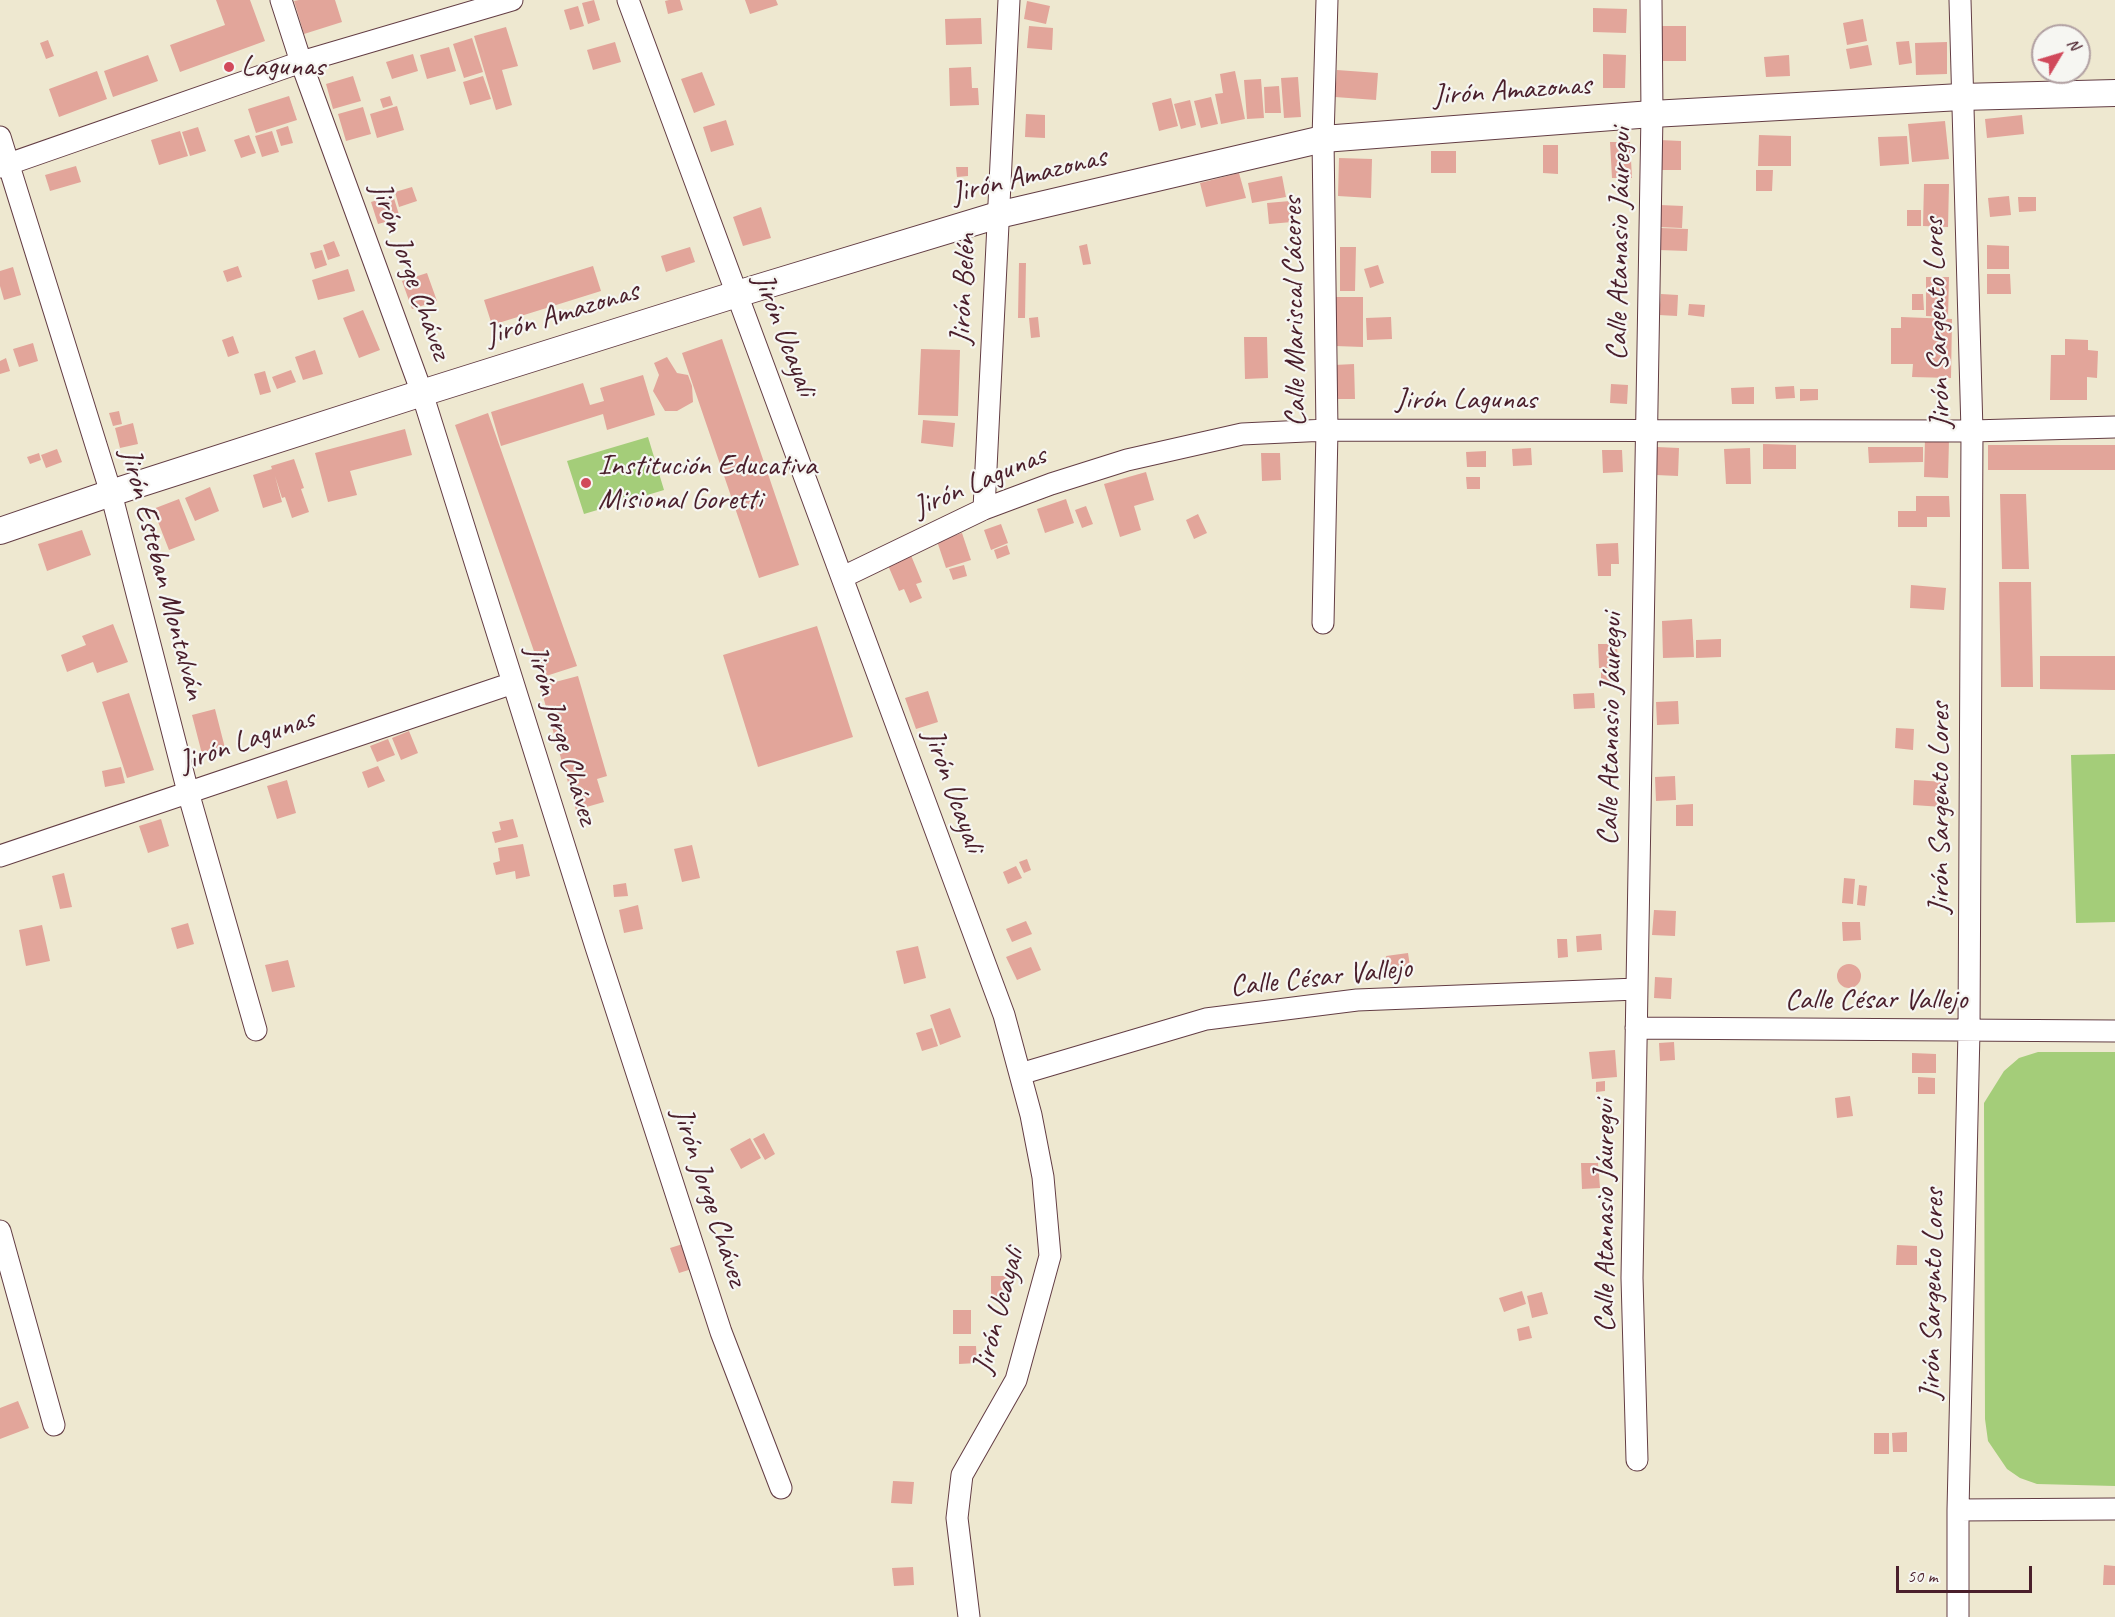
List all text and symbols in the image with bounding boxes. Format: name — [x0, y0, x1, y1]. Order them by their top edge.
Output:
north arrow — [2031, 24, 2091, 84]
text: N — [2063, 34, 2085, 54]
place label: Lagunas — [241, 49, 325, 85]
marker: Lagunas — [222, 60, 236, 74]
street label: Jirón Amazonas — [1432, 68, 1592, 114]
street label: Calle Atanasio Jáuregui — [1600, 127, 1640, 361]
street label: Jirón Amazonas — [948, 139, 1110, 213]
street label: Jirón Jorge Chávez — [361, 178, 459, 364]
street label: Calle Mariscal Cáceres — [1275, 197, 1315, 427]
street label: Jirón Sargento Lores — [1916, 217, 1960, 429]
street label: Jirón Belén — [943, 233, 985, 345]
street label: Jirón Ucayali — [744, 269, 824, 401]
street label: Jirón Amazonas — [481, 274, 643, 354]
street label: Jirón Lagunas — [1396, 382, 1536, 418]
street label: Jirón Lagunas — [908, 438, 1052, 526]
street label: Jirón Esteban Montalván — [111, 445, 213, 703]
place label: Institución Educativa Misional Goretti — [598, 448, 817, 518]
marker: Institución Educativa Misional Goretti — [579, 476, 593, 490]
street label: Calle Atanasio Jáuregui — [1591, 612, 1631, 846]
street label: Jirón Jorge Chávez — [517, 641, 605, 829]
street label: Jirón Lagunas — [175, 701, 319, 781]
street label: Jirón Sargento Lores — [1922, 702, 1958, 914]
street label: Jirón Ucayali — [914, 725, 992, 857]
street label: Calle César Vallejo — [1228, 951, 1414, 1005]
street label: Calle César Vallejo — [1785, 982, 1967, 1018]
street label: Calle Atanasio Jáuregui — [1587, 1099, 1623, 1333]
street label: Jirón Jorge Chávez — [663, 1103, 755, 1291]
street label: Jirón Sargento Lores — [1913, 1188, 1953, 1400]
street label: Jirón Ucayali — [965, 1244, 1033, 1378]
scale bar — [1899, 1554, 2036, 1592]
text: 50 m — [1907, 1565, 1938, 1587]

